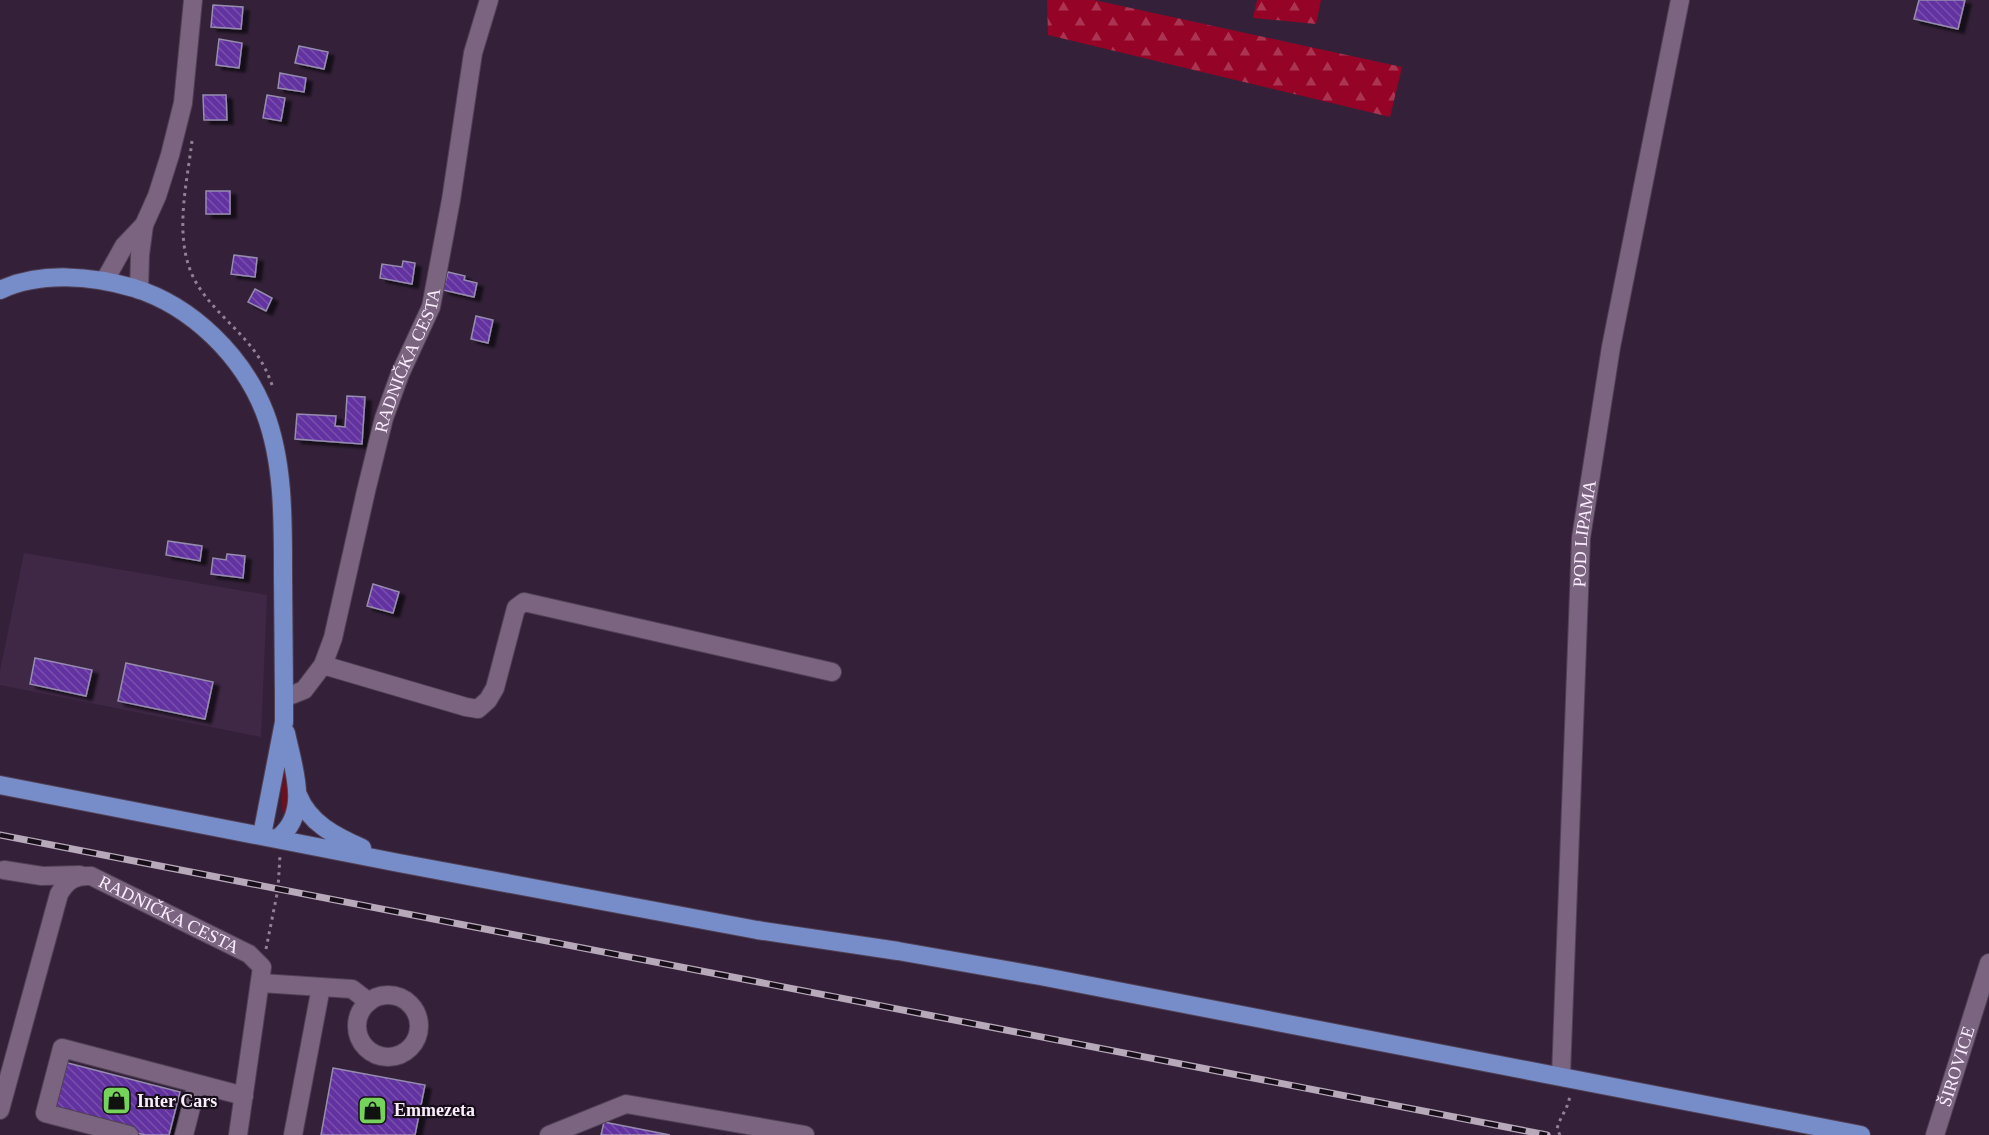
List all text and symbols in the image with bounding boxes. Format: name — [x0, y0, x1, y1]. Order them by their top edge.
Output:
street label: RADNIČKA CESTA — [371, 287, 444, 435]
street label: POD LIPAMA — [1569, 479, 1600, 588]
street label: RADNIČKA CESTA — [95, 871, 242, 958]
street label: ŠIROVICE — [1934, 1024, 1979, 1109]
shop icon: Inter Cars — [100, 1085, 132, 1117]
place label: Inter Cars — [137, 1091, 217, 1111]
shop icon: Emmezeta — [357, 1094, 389, 1126]
place label: Emmezeta — [394, 1100, 475, 1120]

